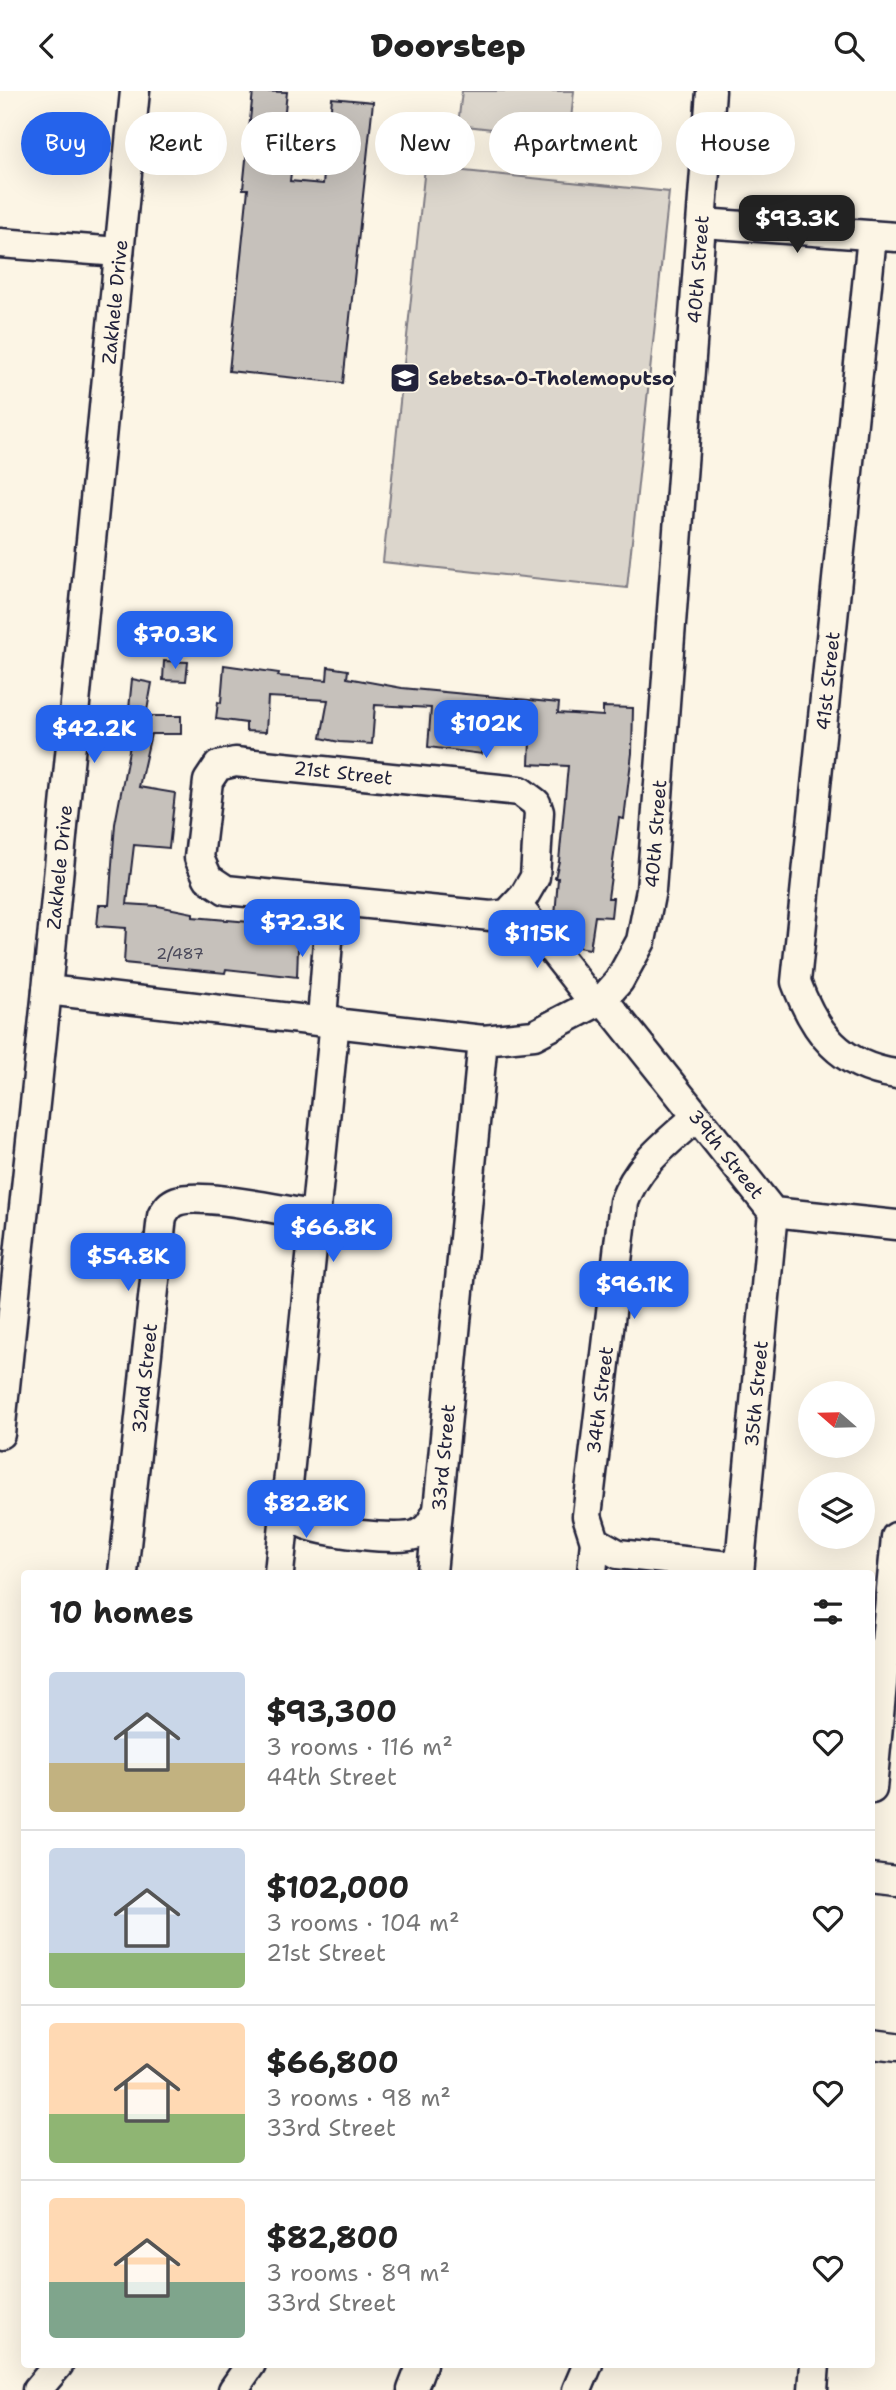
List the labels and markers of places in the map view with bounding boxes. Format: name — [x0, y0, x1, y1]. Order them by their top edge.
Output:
pin: $93.3K — [740, 195, 854, 255]
school or university icon: Sebetsa-O-Tholemoputso — [388, 361, 422, 395]
place label: Sebetsa-O-Tholemoputso — [428, 366, 674, 391]
pin: $70.3K — [118, 611, 232, 671]
pin: $102K — [437, 701, 535, 760]
pin: $42.2K — [37, 705, 151, 765]
pin: $72.3K — [245, 899, 359, 959]
pin: $115K — [488, 911, 586, 970]
pin: $66.8K — [276, 1205, 390, 1264]
pin: $54.8K — [71, 1233, 185, 1293]
pin: $96.1K — [577, 1261, 691, 1321]
pin: $82.8K — [249, 1481, 363, 1540]

